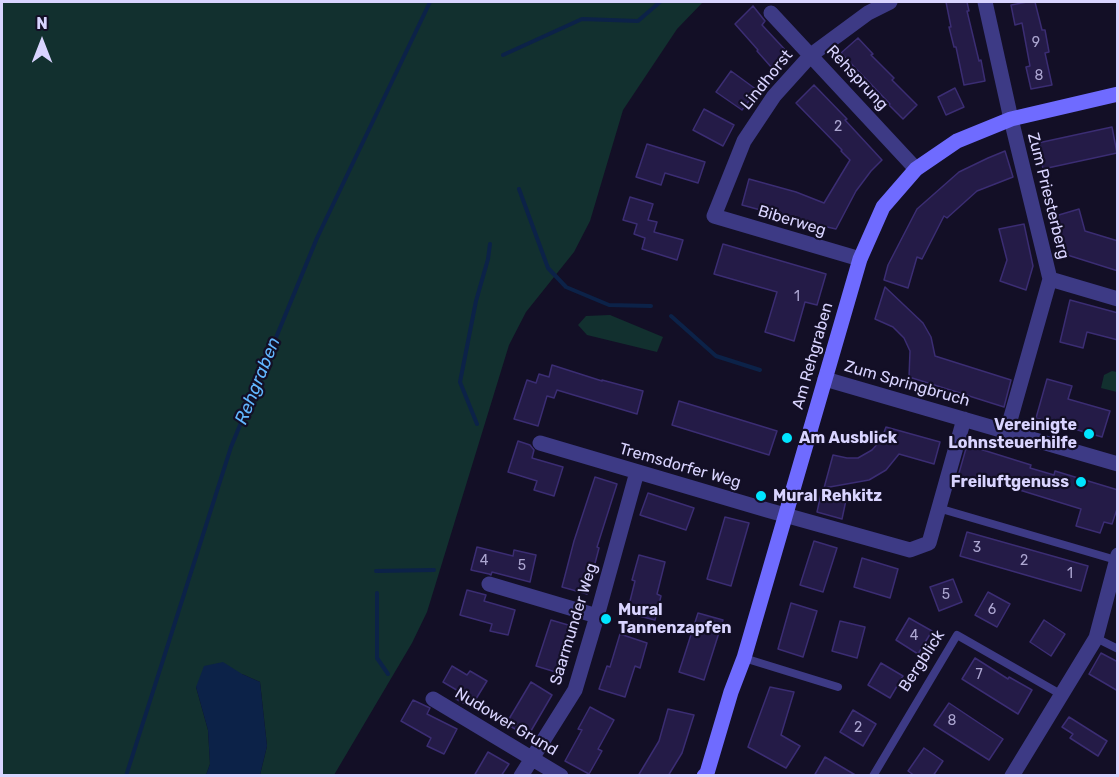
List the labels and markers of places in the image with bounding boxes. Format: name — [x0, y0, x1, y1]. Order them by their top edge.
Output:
place label: Vereinigte Lohnsteuerhilfe — [948, 415, 1077, 453]
marker: Vereinigte Lohnsteuerhilfe — [1082, 427, 1096, 441]
place label: Am Ausblick — [799, 428, 897, 448]
marker: Am Ausblick — [780, 431, 794, 445]
place label: Freiluftgenuss — [951, 472, 1069, 492]
marker: Freiluftgenuss — [1074, 475, 1088, 489]
place label: Mural Rehkitz — [773, 486, 882, 506]
marker: Mural Rehkitz — [754, 489, 768, 503]
place label: Mural Tannenzapfen — [618, 600, 732, 638]
marker: Mural Tannenzapfen — [599, 612, 613, 626]

